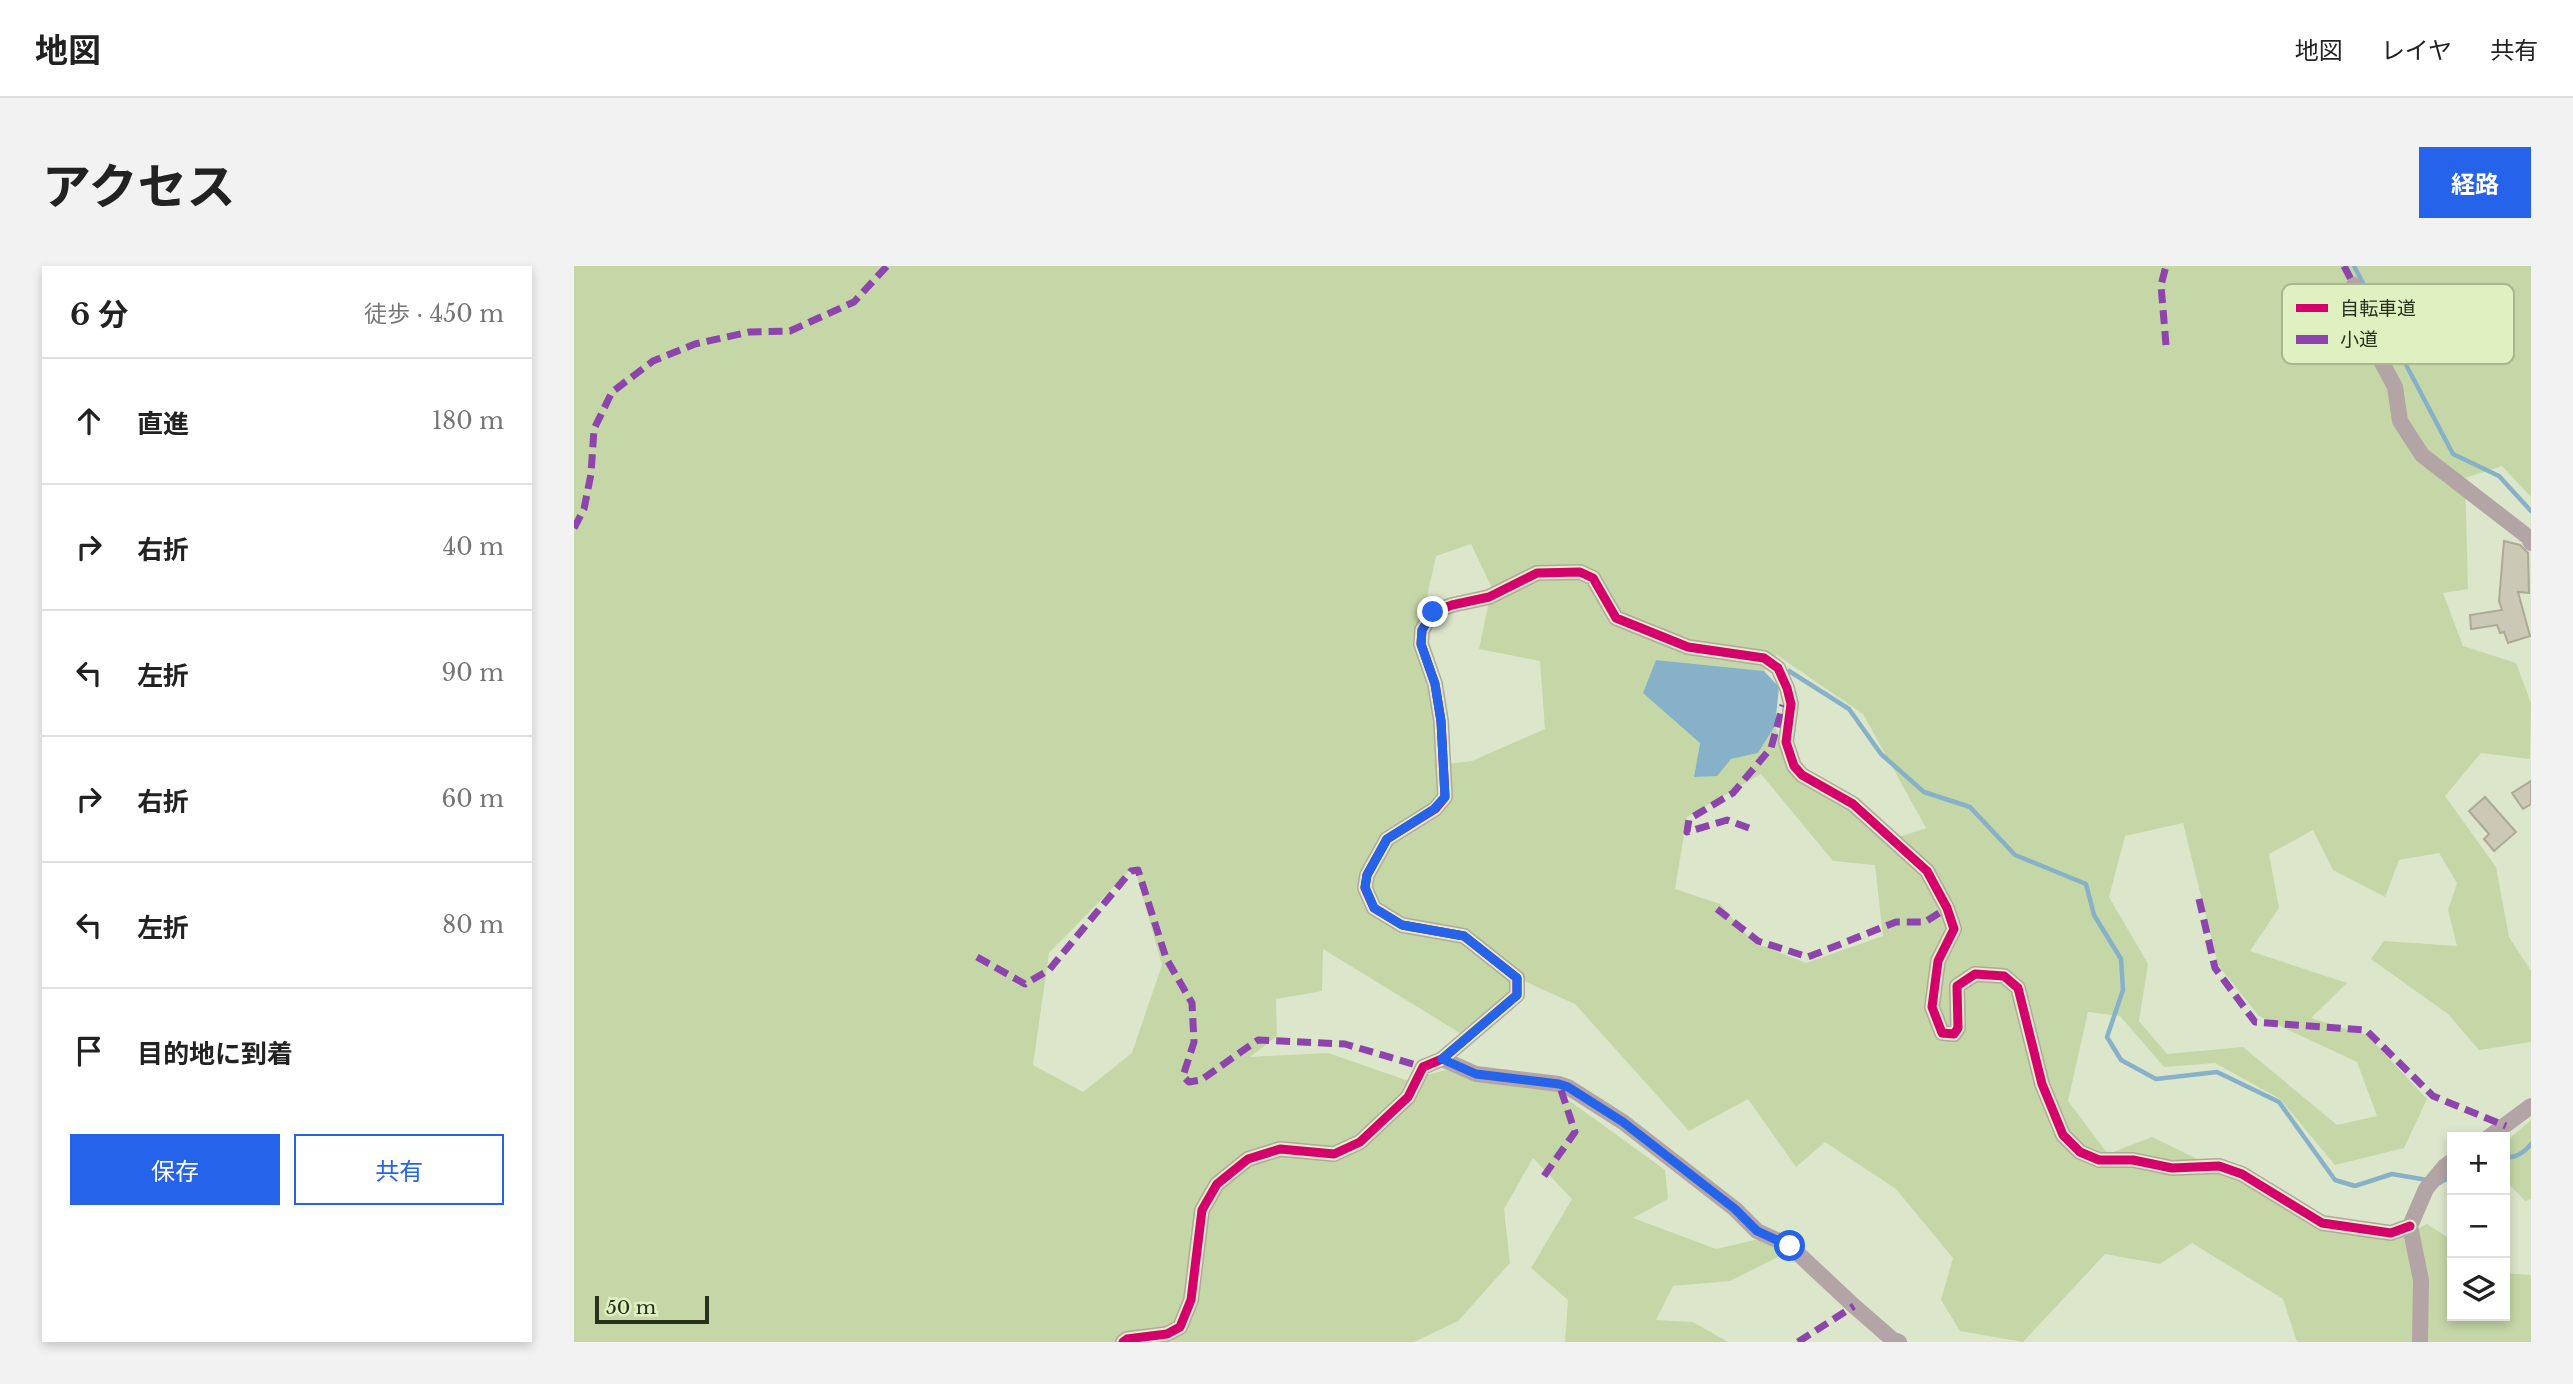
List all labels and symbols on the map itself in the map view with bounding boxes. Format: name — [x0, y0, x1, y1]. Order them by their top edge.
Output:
legend — [2282, 284, 2514, 364]
text: 自転車道 — [2340, 297, 2416, 320]
text: 小道 — [2340, 328, 2378, 351]
route end — [1417, 596, 1448, 627]
route start — [1774, 1230, 1805, 1261]
scale bar — [595, 1293, 709, 1325]

